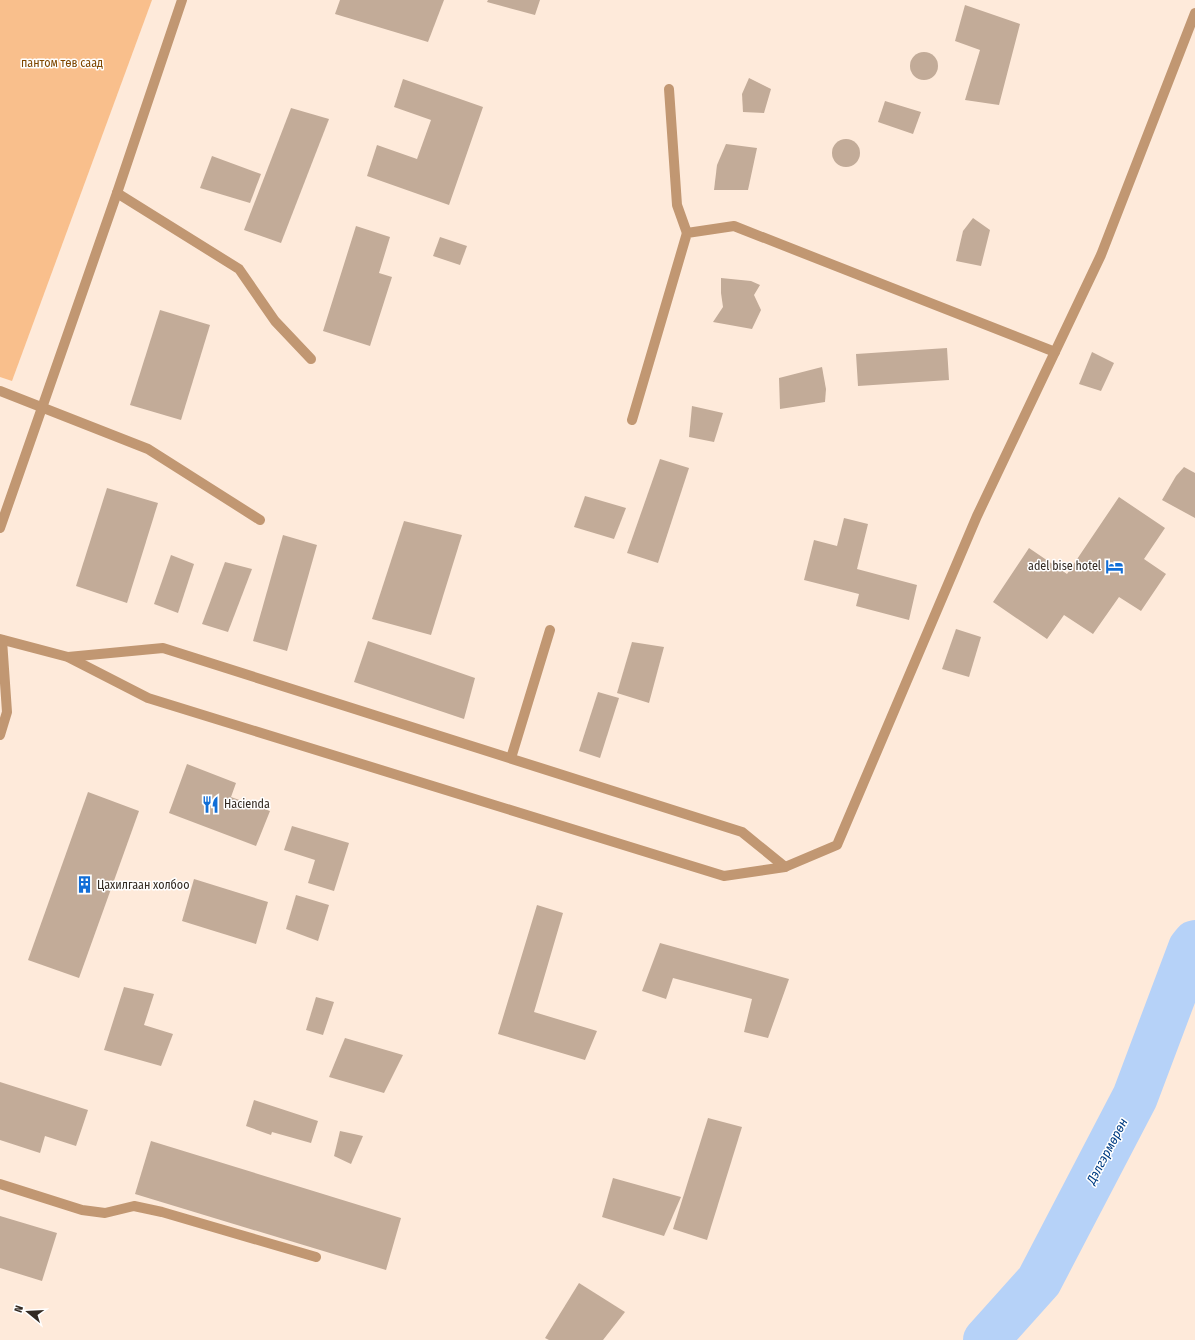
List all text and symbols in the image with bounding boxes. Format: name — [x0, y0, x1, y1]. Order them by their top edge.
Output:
park label: пантом төв саад — [21, 56, 103, 70]
hotel icon: adel bise hotel — [1104, 556, 1124, 576]
place label: adel bise hotel — [1028, 559, 1101, 573]
restaurant icon: Hacienda — [201, 794, 221, 814]
place label: Hacienda — [224, 797, 270, 811]
building icon: Цахилгаан холбоо — [74, 875, 94, 895]
place label: Цахилгаан холбоо — [97, 878, 189, 892]
water label: Дэлгэрмөрөн — [1083, 1115, 1131, 1187]
north arrow — [8, 1292, 48, 1332]
text: N — [12, 1304, 26, 1314]

